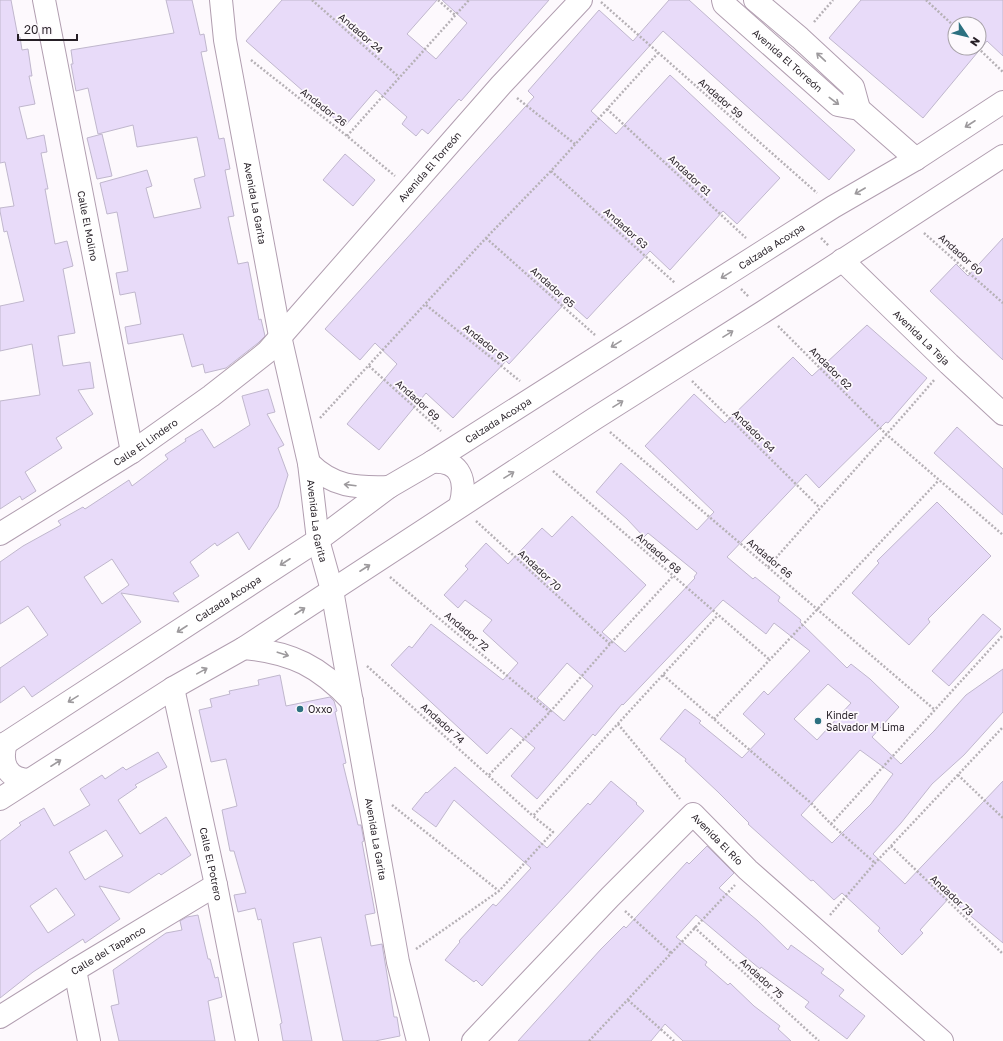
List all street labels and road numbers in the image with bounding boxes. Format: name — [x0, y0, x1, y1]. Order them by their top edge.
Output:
street label: Andador 24 — [336, 10, 386, 56]
street label: Avenida El Torreón — [750, 26, 825, 94]
street label: Andador 59 — [696, 75, 746, 121]
street label: Andador 26 — [299, 85, 349, 129]
street label: Avenida El Torreón — [396, 129, 463, 204]
street label: Andador 61 — [666, 152, 714, 198]
street label: Avenida La Garita — [242, 161, 269, 245]
street label: Calle El Molino — [75, 189, 101, 262]
street label: Andador 63 — [602, 205, 651, 251]
street label: Calzada Acoxpa — [736, 221, 807, 272]
street label: Andador 60 — [936, 231, 986, 277]
street label: Andador 65 — [529, 264, 578, 310]
street label: Avenida La Teja — [891, 307, 952, 367]
street label: Andador 67 — [461, 321, 511, 365]
street label: Andador 62 — [807, 344, 855, 392]
street label: Andador 69 — [393, 377, 443, 423]
street label: Calzada Acoxpa — [463, 395, 533, 445]
street label: Andador 64 — [730, 407, 778, 455]
street label: Calle El Lindero — [111, 416, 180, 468]
street label: Avenida La Garita — [305, 479, 330, 563]
street label: Andador 68 — [634, 530, 684, 576]
street label: Andador 66 — [745, 536, 795, 580]
street label: Andador 70 — [516, 547, 564, 593]
street label: Calzada Acoxpa — [193, 573, 263, 624]
street label: Andador 72 — [442, 609, 492, 653]
street label: Andador 74 — [419, 700, 467, 746]
street label: Avenida La Garita — [363, 797, 389, 881]
street label: Avenida El Río — [689, 810, 745, 867]
street label: Calle El Potrero — [198, 826, 225, 902]
street label: Andador 73 — [928, 872, 976, 918]
street label: Calle del Tapanco — [68, 923, 148, 977]
street label: Andador 75 — [738, 955, 786, 1001]

